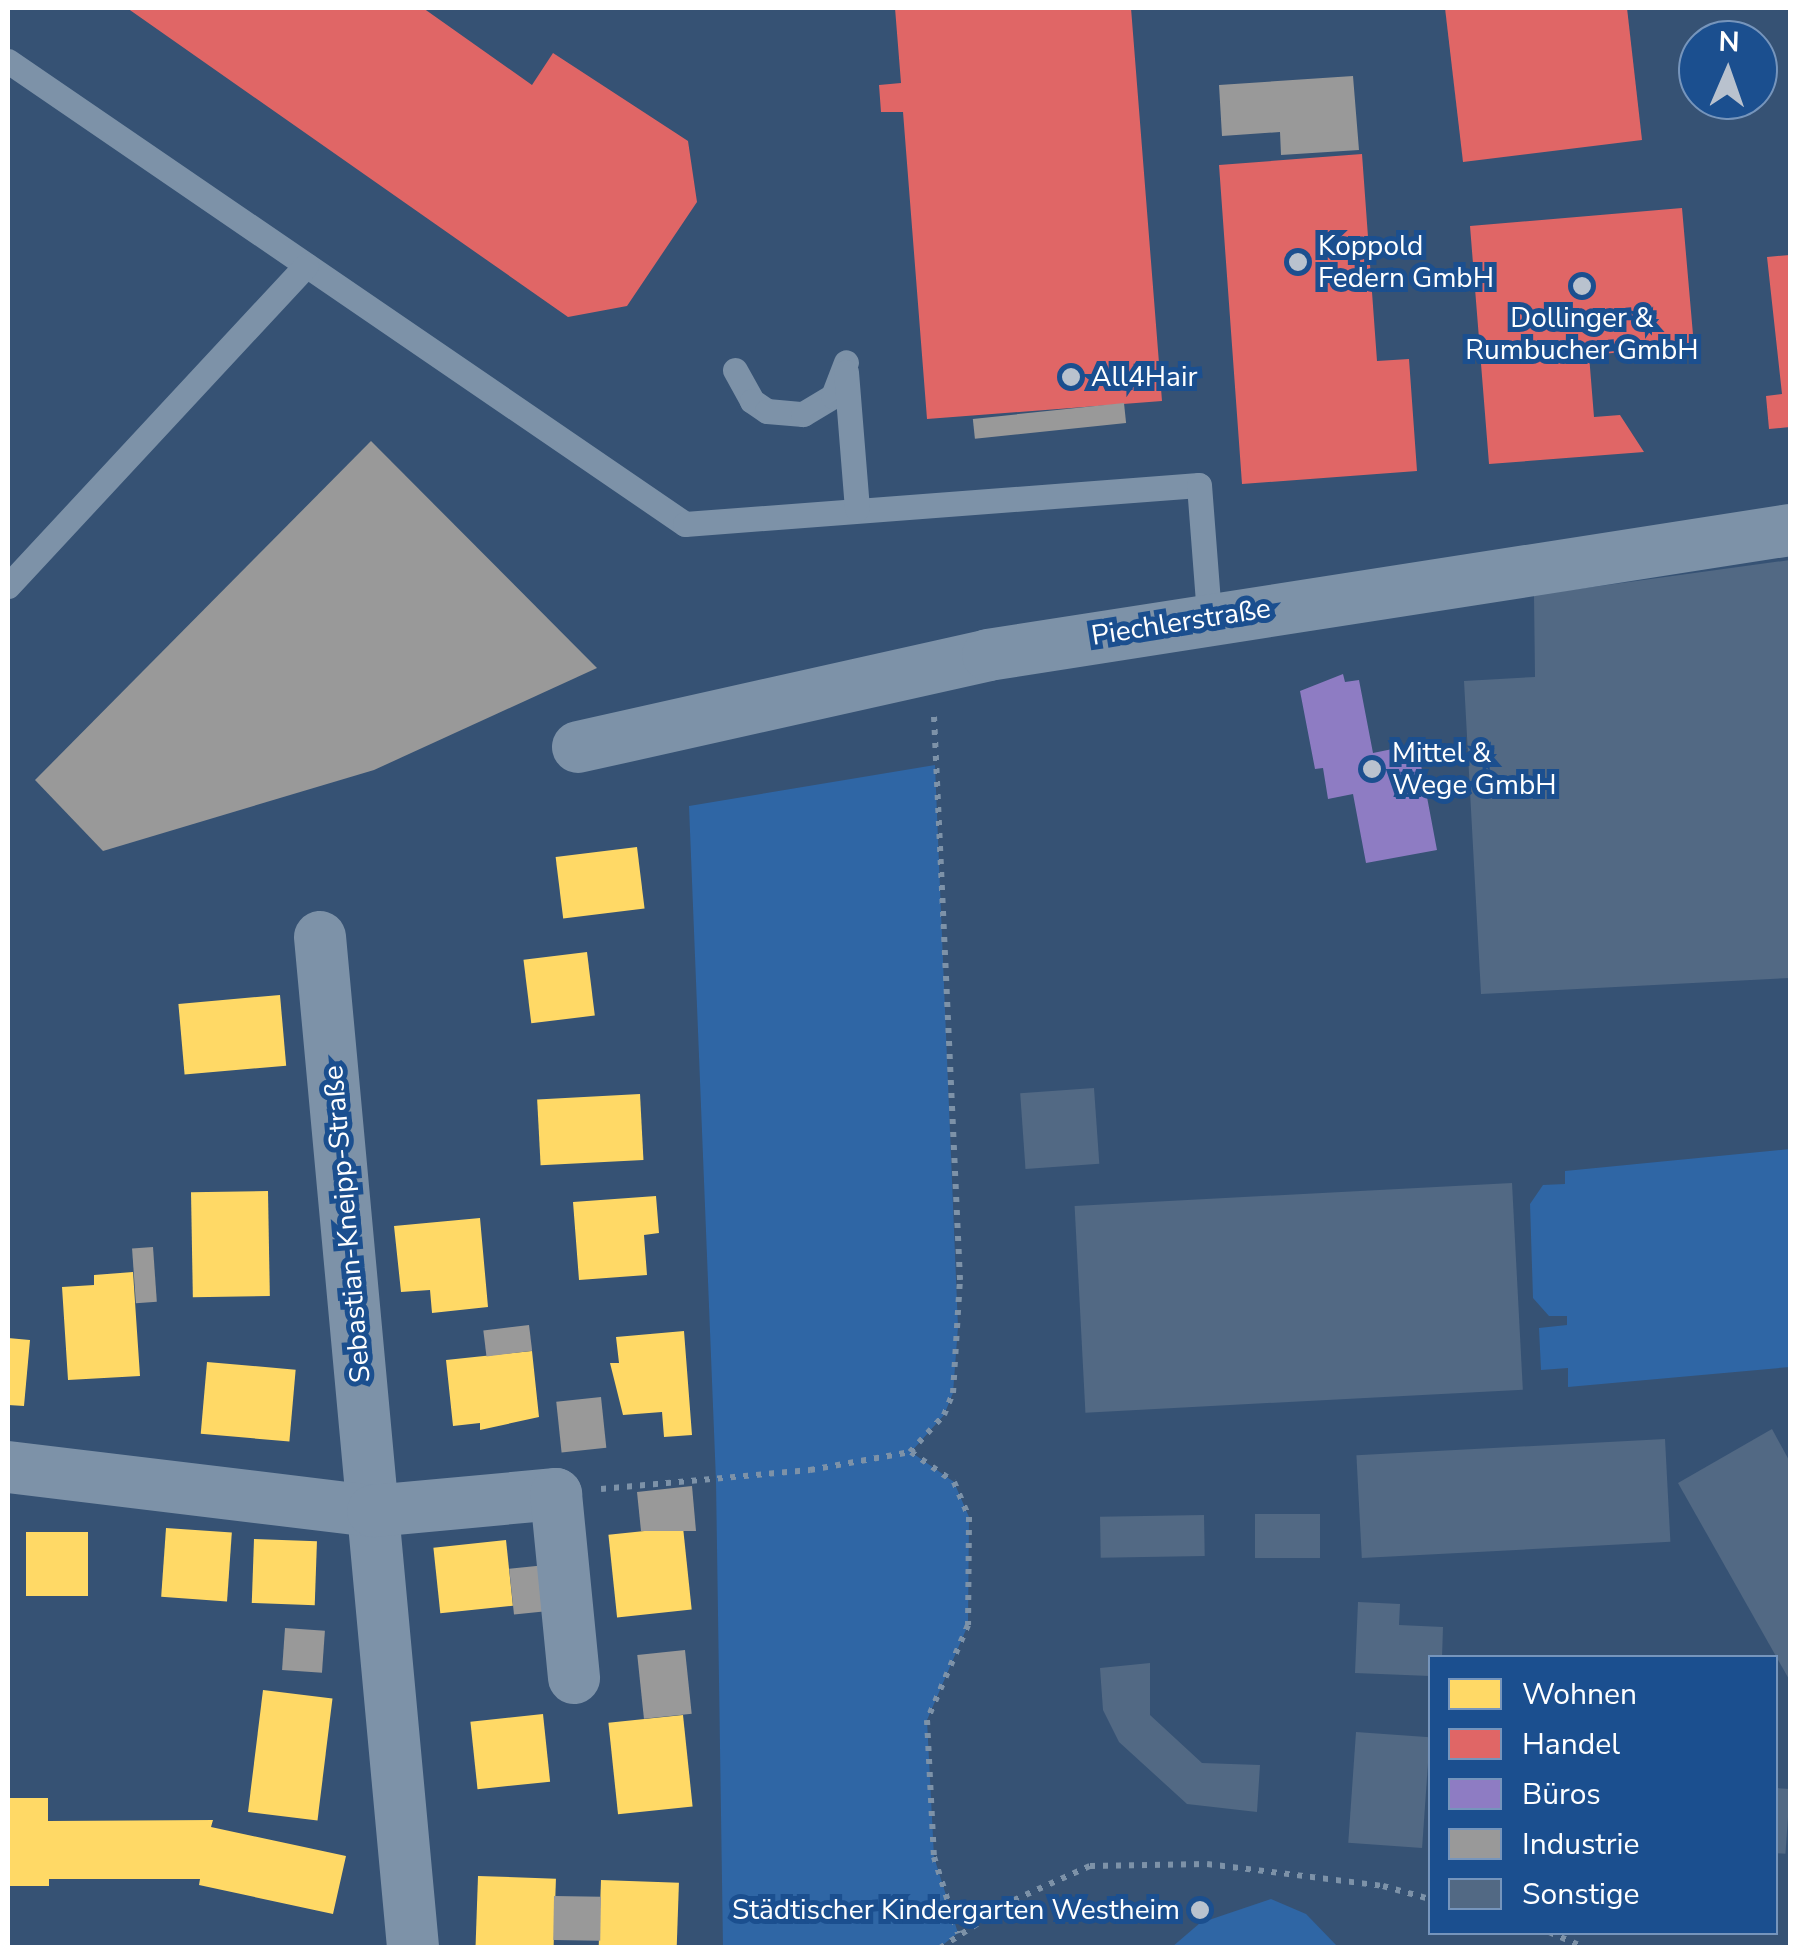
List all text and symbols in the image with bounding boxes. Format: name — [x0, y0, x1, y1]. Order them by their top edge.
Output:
north arrow — [1678, 20, 1778, 120]
text: N — [1718, 23, 1740, 61]
place label: Koppold Federn GmbH — [1318, 229, 1494, 295]
marker: Koppold Federn GmbH — [1287, 251, 1309, 273]
marker: Dollinger & Rumbucher GmbH — [1571, 275, 1593, 297]
place label: Dollinger & Rumbucher GmbH — [1465, 301, 1699, 367]
place label: All4Hair — [1091, 360, 1197, 394]
marker: All4Hair — [1060, 366, 1082, 388]
street label: Piechlerstraße — [1089, 591, 1273, 653]
place label: Mittel & Wege GmbH — [1392, 736, 1557, 802]
marker: Mittel & Wege GmbH — [1361, 758, 1383, 780]
street label: Sebastian-Kneipp-Straße — [316, 1064, 378, 1384]
legend — [1428, 1655, 1778, 1935]
text: Wohnen — [1522, 1674, 1637, 1715]
text: Handel — [1522, 1724, 1620, 1765]
text: Büros — [1522, 1774, 1601, 1815]
text: Industrie — [1522, 1824, 1639, 1865]
text: Sonstige — [1522, 1874, 1639, 1915]
place label: Städtischer Kindergarten Westheim — [732, 1893, 1180, 1927]
marker: Städtischer Kindergarten Westheim — [1189, 1899, 1211, 1921]

